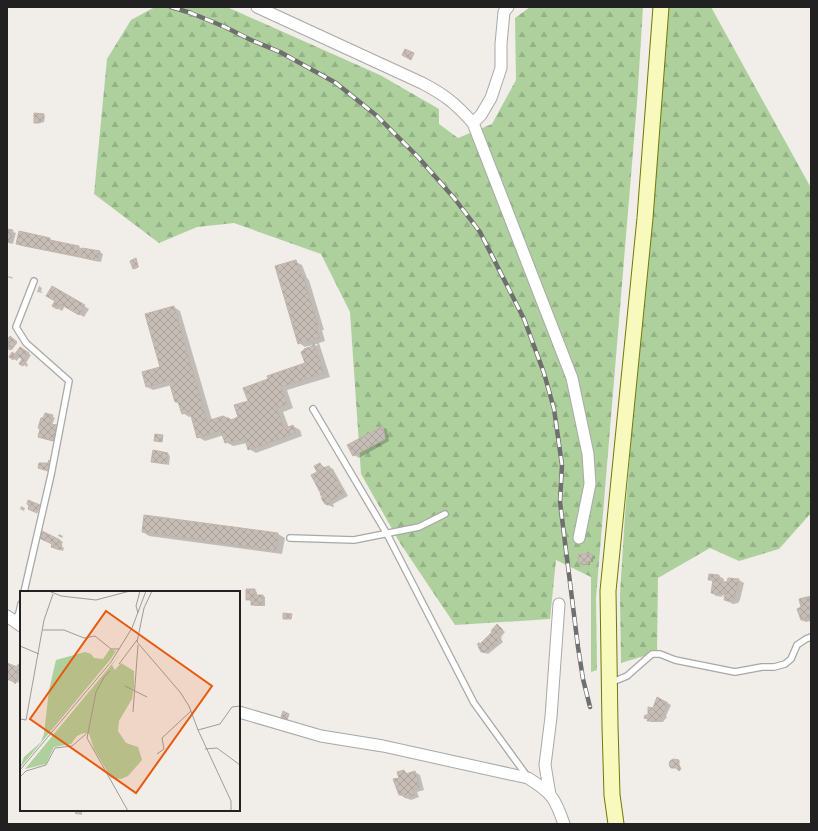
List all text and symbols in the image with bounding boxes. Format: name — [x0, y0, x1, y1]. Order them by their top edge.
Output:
inset map — [20, 591, 240, 811]

